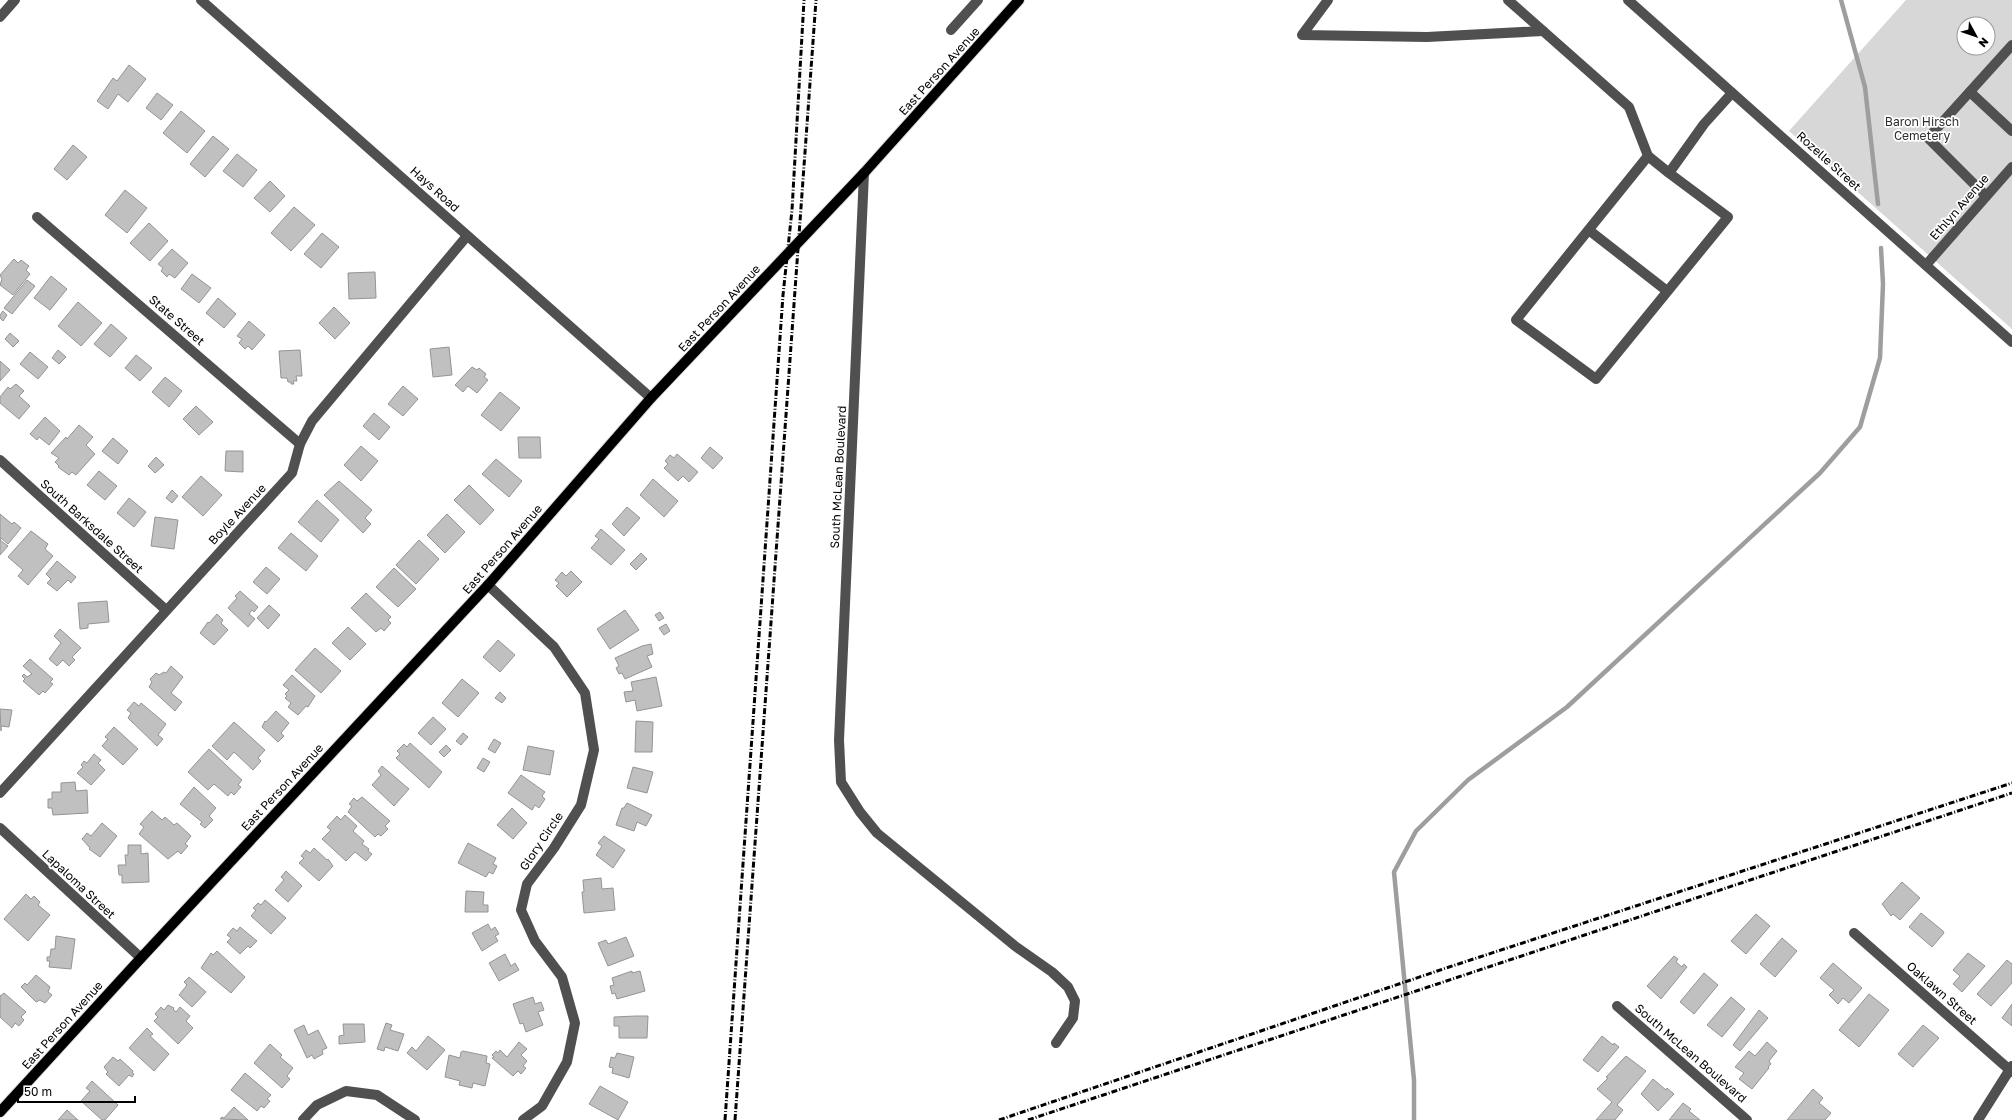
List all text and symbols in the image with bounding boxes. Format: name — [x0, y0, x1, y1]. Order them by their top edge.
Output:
north arrow — [1956, 16, 1996, 56]
street label: East Person Avenue — [895, 24, 983, 118]
text: N — [1976, 35, 1992, 50]
park label: Baron Hirsch Cemetery — [1885, 114, 1959, 143]
street label: Rozelle Street — [1794, 128, 1864, 194]
street label: Hays Road — [407, 163, 463, 215]
street label: Ethlyn Avenue — [1926, 171, 1992, 243]
street label: East Person Avenue — [675, 261, 763, 355]
street label: State Street — [146, 292, 208, 348]
street label: South McLean Boulevard — [827, 405, 849, 549]
street label: South Barksdale Street — [37, 476, 147, 576]
street label: Boyle Avenue — [205, 480, 269, 548]
street label: East Person Avenue — [459, 501, 545, 597]
street label: East Person Avenue — [238, 740, 326, 834]
street label: Glory Circle — [516, 809, 566, 873]
street label: Lapaloma Street — [39, 846, 119, 922]
street label: Oaklawn Street — [1904, 958, 1980, 1028]
street label: East Person Avenue — [18, 978, 106, 1072]
street label: South McLean Boulevard — [1632, 1000, 1750, 1106]
scale bar — [18, 1078, 135, 1104]
text: 50 m — [24, 1084, 52, 1099]

